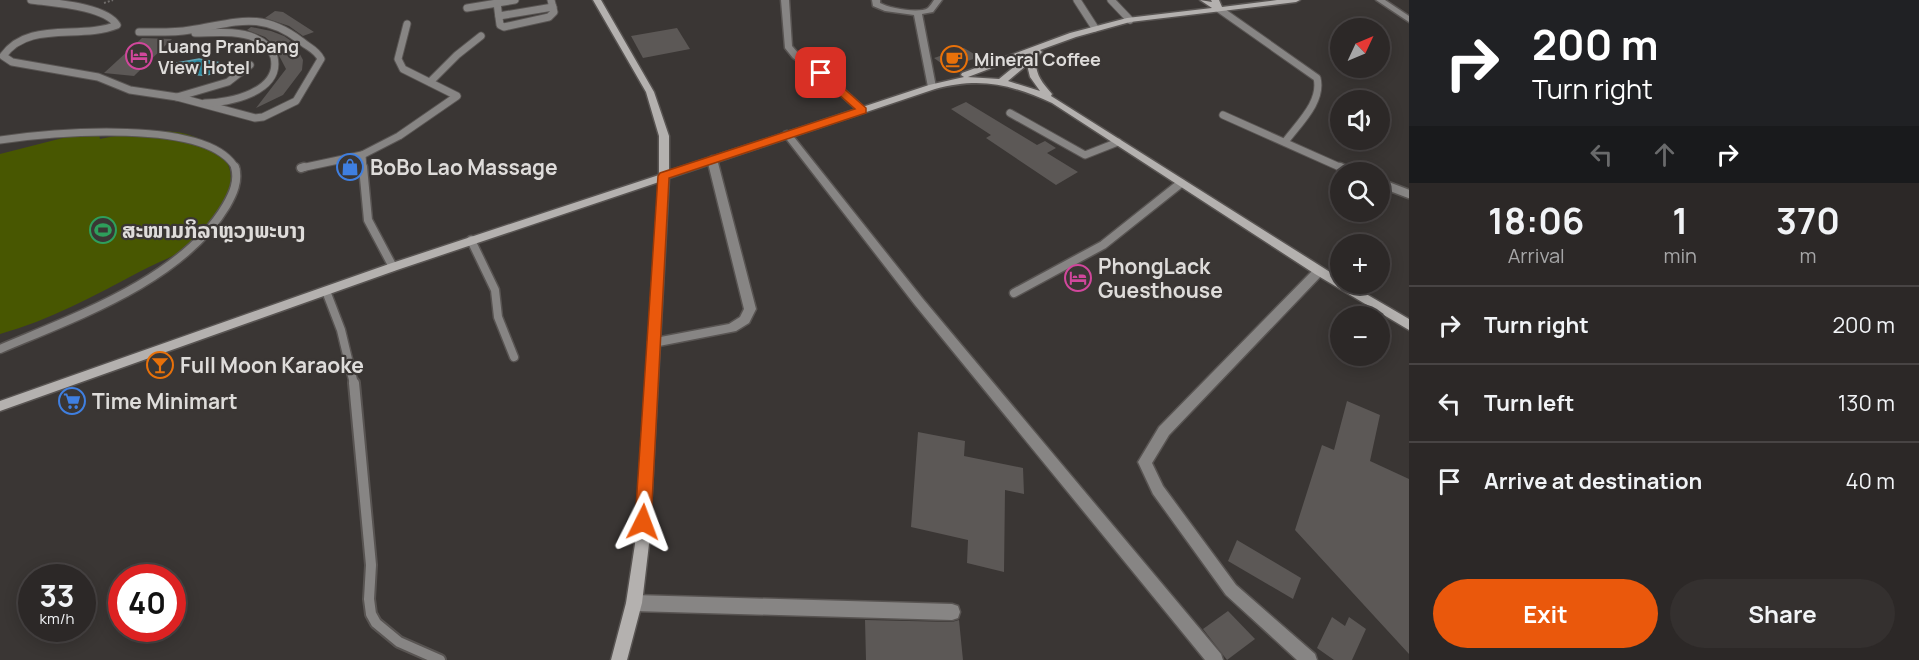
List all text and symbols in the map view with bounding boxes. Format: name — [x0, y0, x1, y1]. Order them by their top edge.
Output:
text: 200 m — [1532, 15, 1658, 73]
north arrow — [1330, 18, 1390, 78]
map controls — [1330, 18, 1390, 366]
icon: right — [1433, 24, 1511, 102]
place label: Luang Pranbang View Hotel — [158, 34, 299, 79]
hotel icon: Luang Pranbang View Hotel — [124, 41, 154, 71]
cafe icon: Mineral Coffee — [939, 44, 969, 74]
pin — [795, 47, 846, 98]
place label: Mineral Coffee — [974, 47, 1101, 71]
icon: arrive — [804, 56, 837, 89]
text: Turn right — [1532, 70, 1653, 107]
button: sound — [1330, 90, 1390, 150]
icon: left — [1585, 138, 1618, 171]
icon: ahead — [1648, 138, 1681, 171]
icon: right — [1711, 138, 1744, 171]
shop icon: BoBo Lao Massage — [335, 152, 365, 182]
place label: BoBo Lao Massage — [370, 153, 558, 181]
button: search — [1330, 162, 1390, 222]
text: 18:06 — [1488, 196, 1584, 245]
text: 1 — [1672, 196, 1688, 245]
text: 370 — [1776, 196, 1840, 245]
sports icon: ສະໜາມກິລາຫຼວງພະບາງ — [88, 215, 118, 245]
place label: ສະໜາມກິລາຫຼວງພະບາງ — [122, 216, 305, 244]
button: + — [1330, 234, 1390, 294]
text: Arrival — [1508, 242, 1565, 269]
text: min — [1663, 242, 1697, 269]
text: m — [1799, 242, 1816, 269]
place label: PhongLack Guesthouse — [1098, 252, 1223, 304]
hotel icon: PhongLack Guesthouse — [1063, 263, 1093, 293]
button: − — [1330, 306, 1390, 366]
icon: right — [1433, 309, 1466, 342]
text: Turn right — [1484, 310, 1589, 340]
text: 200 m — [1833, 310, 1895, 340]
bar icon: Full Moon Karaoke — [145, 350, 175, 380]
place label: Full Moon Karaoke — [180, 351, 364, 379]
supermarket icon: Time Minimart — [57, 386, 87, 416]
place label: Time Minimart — [92, 387, 238, 415]
icon: left — [1433, 387, 1466, 420]
text: Turn left — [1484, 388, 1574, 418]
text: 130 m — [1838, 388, 1895, 418]
icon: arrive — [1433, 465, 1466, 498]
text: Arrive at destination — [1484, 466, 1702, 496]
text: 40 m — [1846, 466, 1895, 496]
position arrow — [611, 490, 675, 554]
speed limit sign: 40 — [108, 564, 186, 642]
text: 33 — [40, 575, 74, 616]
button: Exit — [1433, 579, 1658, 648]
button: Share — [1670, 579, 1895, 648]
text: km/h — [40, 608, 74, 629]

